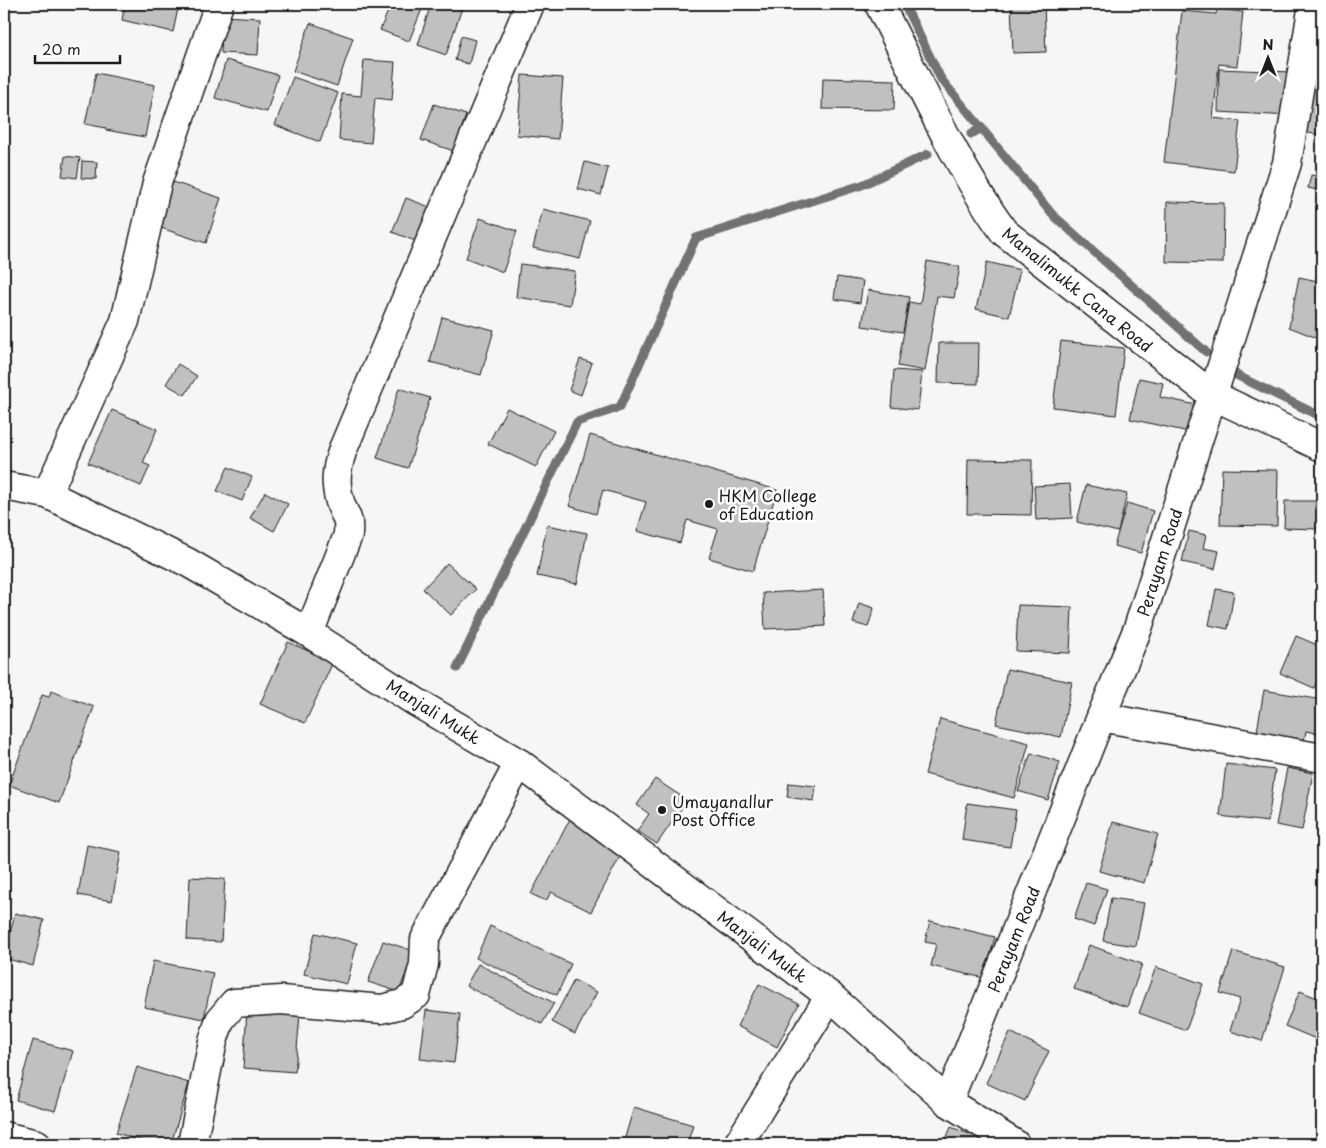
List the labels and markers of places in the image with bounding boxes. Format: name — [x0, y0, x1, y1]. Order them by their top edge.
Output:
place label: HKM College of Education — [719, 483, 817, 525]
marker: HKM College of Education — [703, 498, 715, 510]
place label: Umayanallur Post Office — [672, 789, 774, 831]
marker: Umayanallur Post Office — [656, 804, 668, 816]

